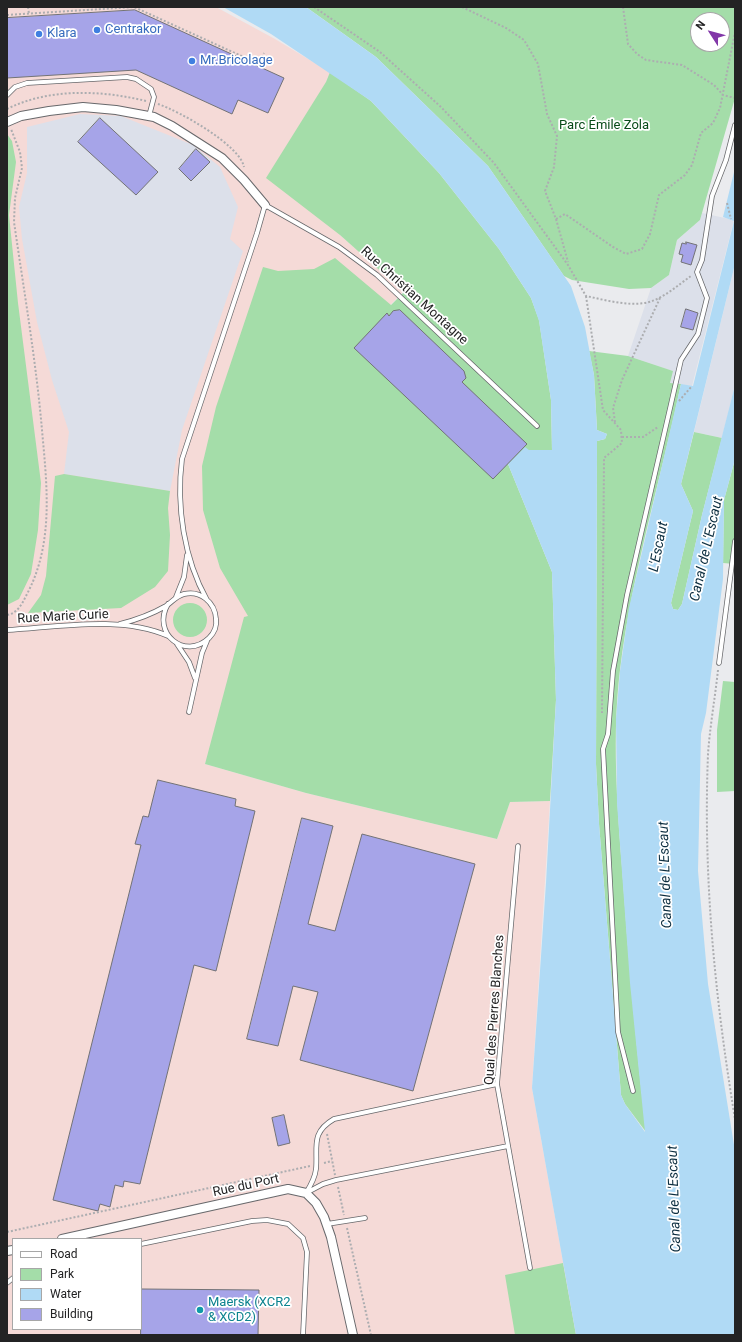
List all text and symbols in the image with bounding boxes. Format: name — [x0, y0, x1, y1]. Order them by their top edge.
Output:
north arrow — [690, 12, 730, 52]
text: N — [693, 18, 708, 32]
place label: Centrakor — [105, 22, 161, 38]
marker: Centrakor — [92, 25, 102, 35]
place label: Klara — [47, 26, 77, 42]
marker: Klara — [34, 29, 44, 39]
place label: Mr.Bricolage — [200, 53, 273, 69]
marker: Mr.Bricolage — [187, 56, 197, 66]
park label: Parc Émile Zola — [559, 118, 649, 134]
street label: Rue Christian Montagne — [357, 244, 471, 348]
water label: Canal de L'Escaut — [687, 495, 727, 603]
water label: L'Escaut — [646, 520, 672, 574]
street label: Rue Marie Curie — [17, 607, 109, 627]
water label: Canal de L'Escaut — [656, 821, 676, 929]
street label: Quai des Pierres Blanches — [482, 934, 508, 1086]
water label: Canal de L'Escaut — [665, 1145, 685, 1253]
street label: Rue du Port — [211, 1171, 281, 1201]
legend — [12, 1238, 142, 1330]
text: Road — [50, 1247, 78, 1261]
text: Park — [50, 1267, 74, 1281]
text: Water — [50, 1287, 81, 1301]
place label: Maersk (XCR2 & XCD2) — [208, 1295, 290, 1326]
marker: Maersk (XCR2 & XCD2) — [195, 1305, 205, 1315]
text: Building — [50, 1307, 93, 1321]

